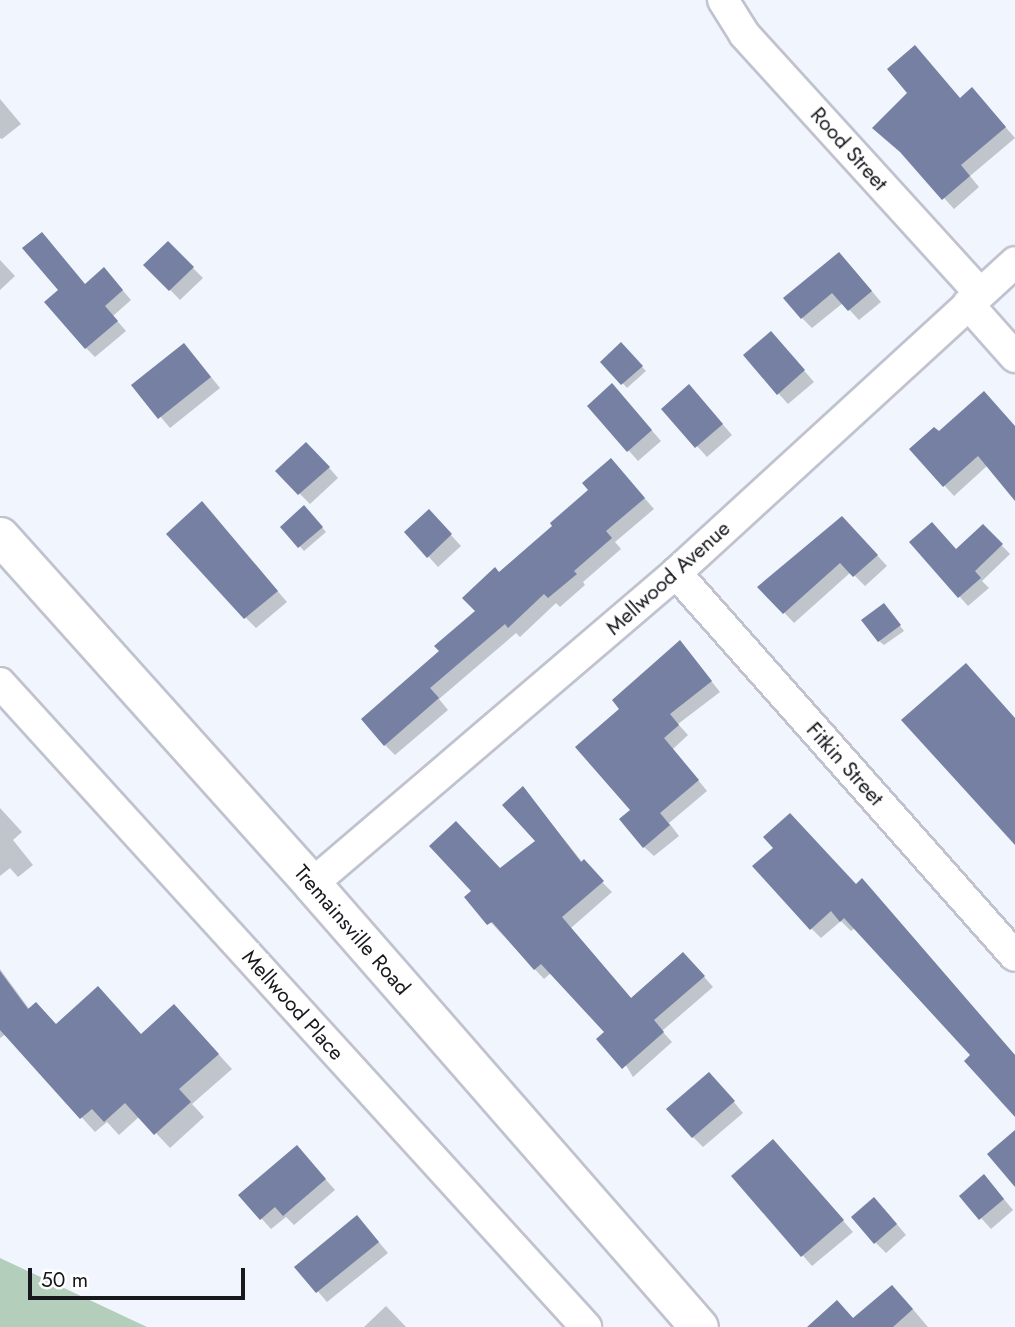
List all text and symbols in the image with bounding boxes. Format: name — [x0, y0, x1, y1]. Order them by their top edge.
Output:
street label: Rood Street — [805, 102, 893, 196]
street label: Mellwood Avenue — [601, 516, 735, 640]
street label: Fitkin Street — [801, 717, 889, 811]
street label: Tremainsville Road — [289, 860, 415, 1000]
street label: Mellwood Place — [237, 945, 349, 1065]
scale bar — [32, 1254, 248, 1298]
text: 50 m — [41, 1265, 88, 1295]

